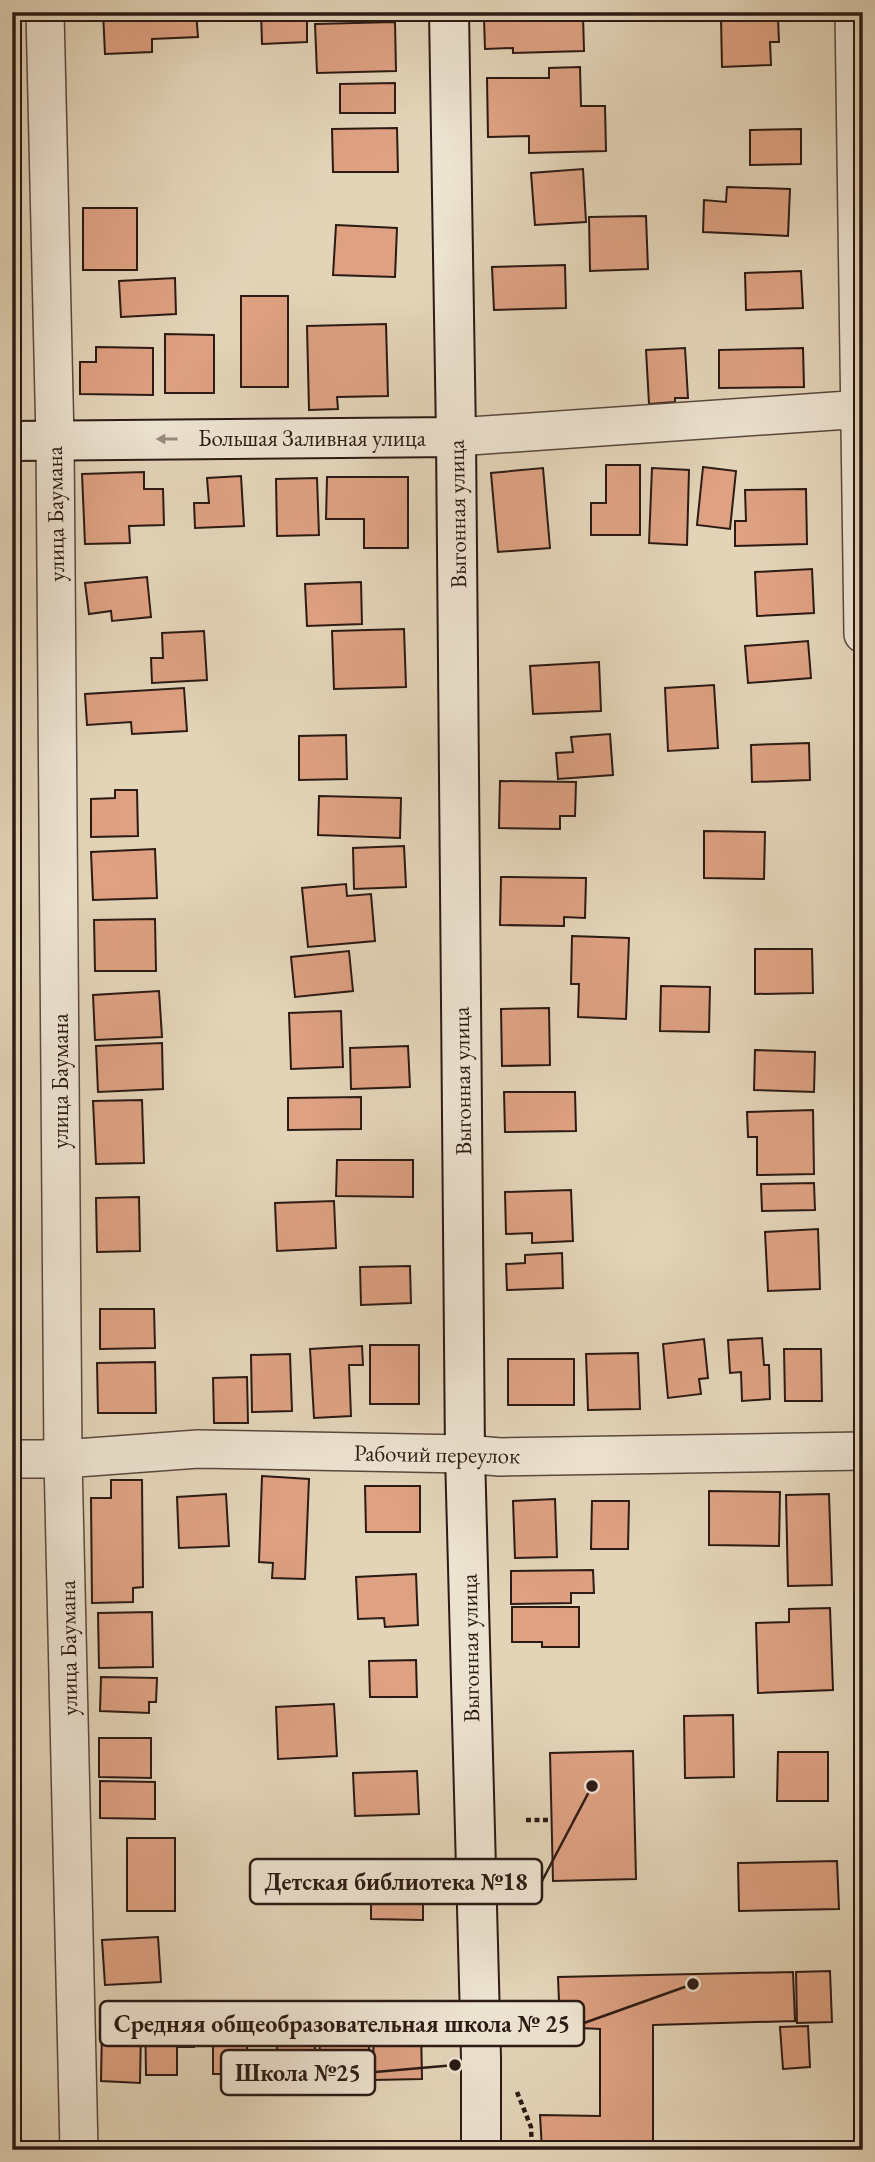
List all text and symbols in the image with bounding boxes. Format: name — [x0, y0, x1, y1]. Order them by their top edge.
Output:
street label: Большая Заливная улица — [198, 423, 427, 453]
one-way arrow — [156, 433, 178, 445]
street label: Выгонная улица — [441, 439, 473, 589]
street label: улица Баумана — [39, 445, 71, 582]
street label: Выгонная улица — [446, 1006, 478, 1156]
street label: улица Баумана — [45, 1012, 75, 1149]
street label: Рабочий переулок — [354, 1438, 520, 1470]
street label: Выгонная улица — [454, 1573, 486, 1723]
street label: улица Баумана — [52, 1579, 84, 1716]
callout: Детская библиотека №18 — [250, 1859, 542, 1904]
text: Детская библиотека №18 — [264, 1866, 528, 1897]
callout: Средняя общеобразовательная школа № 25 — [100, 2001, 584, 2046]
text: Средняя общеобразовательная школа № 25 — [114, 2008, 570, 2039]
callout: Школа №25 — [221, 2050, 375, 2095]
text: Школа №25 — [235, 2057, 361, 2088]

